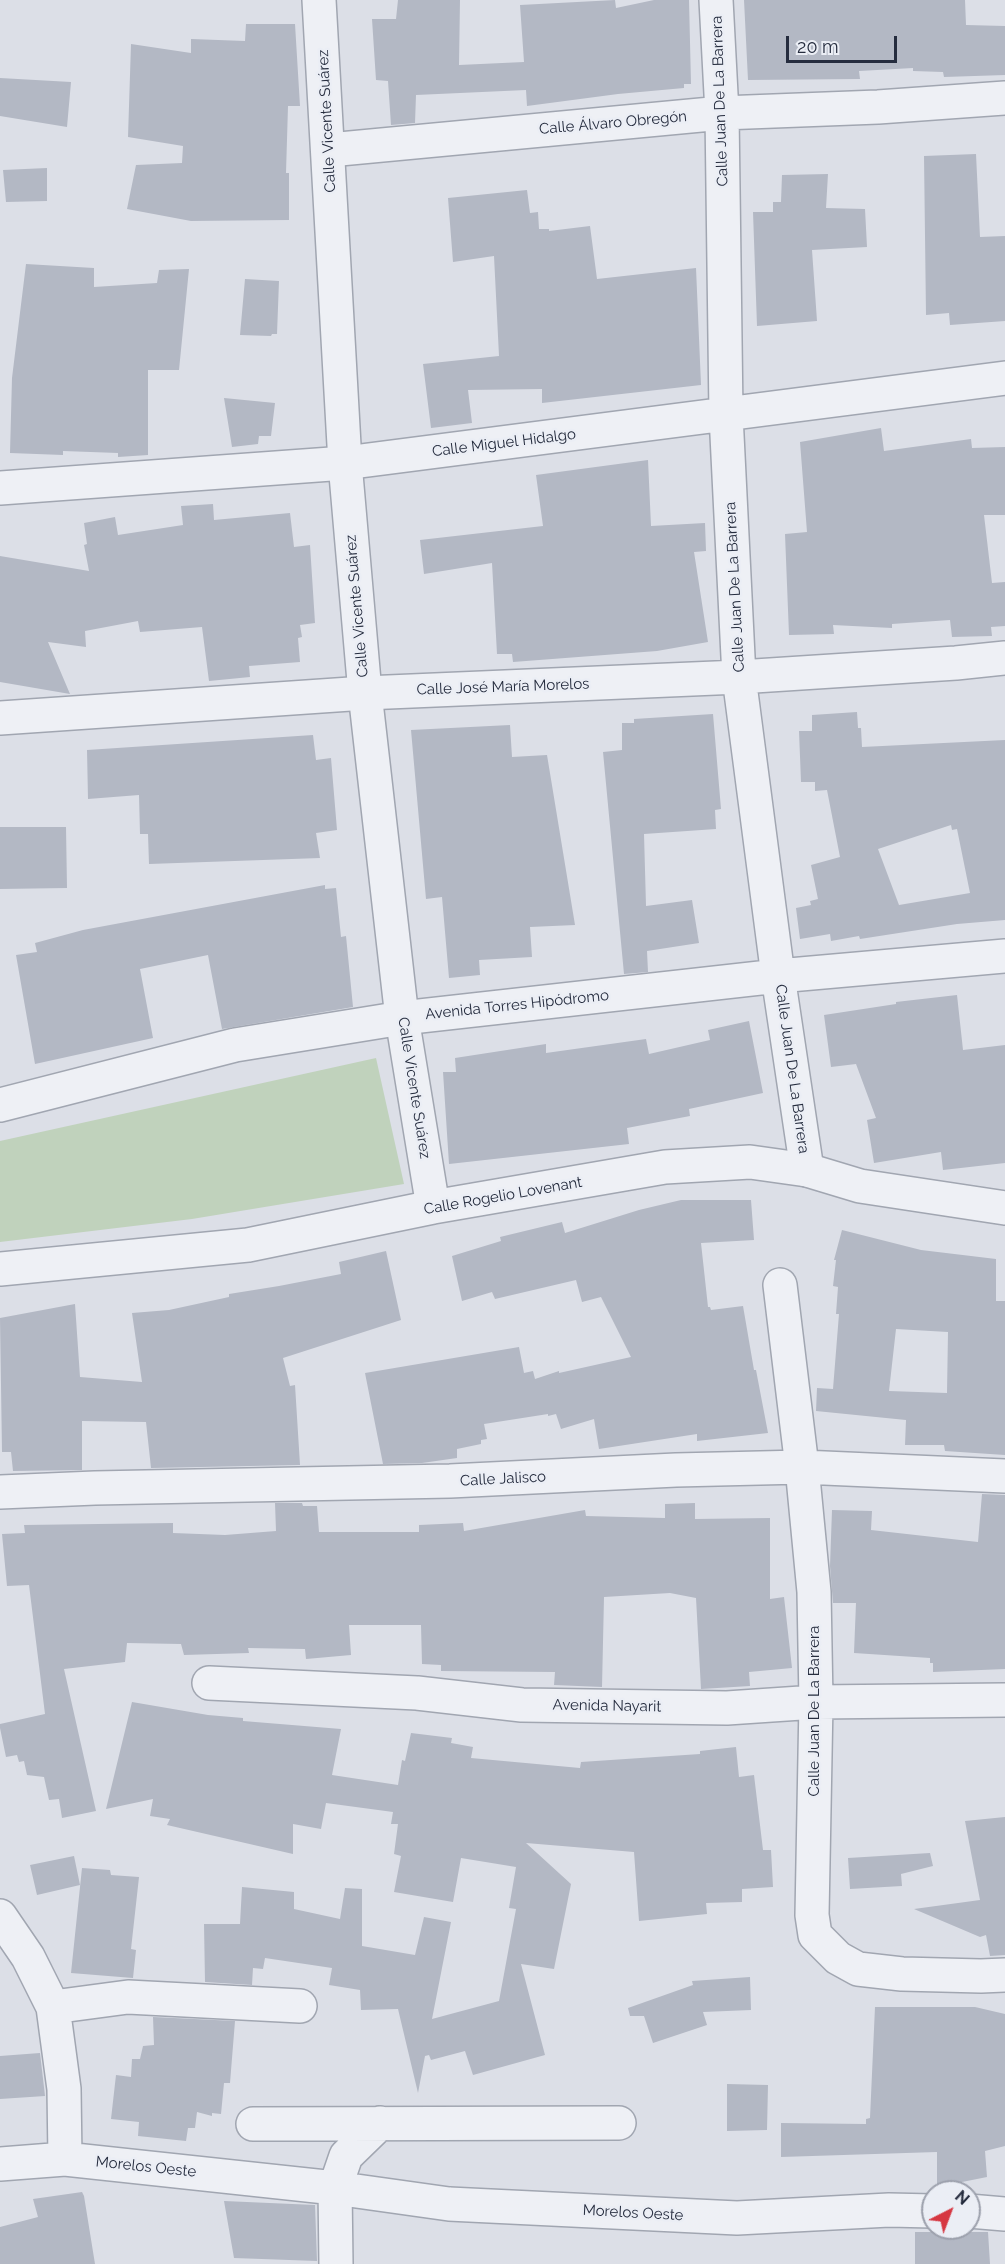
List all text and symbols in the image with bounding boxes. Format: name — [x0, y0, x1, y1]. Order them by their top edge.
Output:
street label: Calle Juan De La Barrera — [708, 15, 732, 187]
scale bar — [789, 24, 900, 62]
text: 20 m — [797, 36, 839, 57]
street label: Calle Vicente Suárez — [314, 49, 340, 193]
street label: Calle Álvaro Obregón — [538, 108, 688, 138]
street label: Calle Miguel Hidalgo — [431, 425, 577, 461]
street label: Calle Juan De La Barrera — [722, 501, 748, 673]
street label: Calle Vicente Suárez — [342, 534, 372, 678]
street label: Calle José María Morelos — [416, 675, 590, 699]
street label: Calle Juan De La Barrera — [771, 983, 813, 1155]
street label: Avenida Torres Hipódromo — [424, 986, 610, 1024]
street label: Calle Vicente Suárez — [394, 1016, 434, 1160]
street label: Calle Rogelio Lovenant — [423, 1173, 583, 1219]
street label: Calle Jalisco — [459, 1468, 547, 1490]
street label: Calle Juan De La Barrera — [805, 1626, 823, 1796]
street label: Avenida Nayarit — [553, 1696, 661, 1716]
street label: Morelos Oeste — [95, 2153, 197, 2181]
north arrow — [921, 2180, 981, 2240]
text: N — [951, 2187, 973, 2209]
street label: Morelos Oeste — [582, 2201, 684, 2225]

